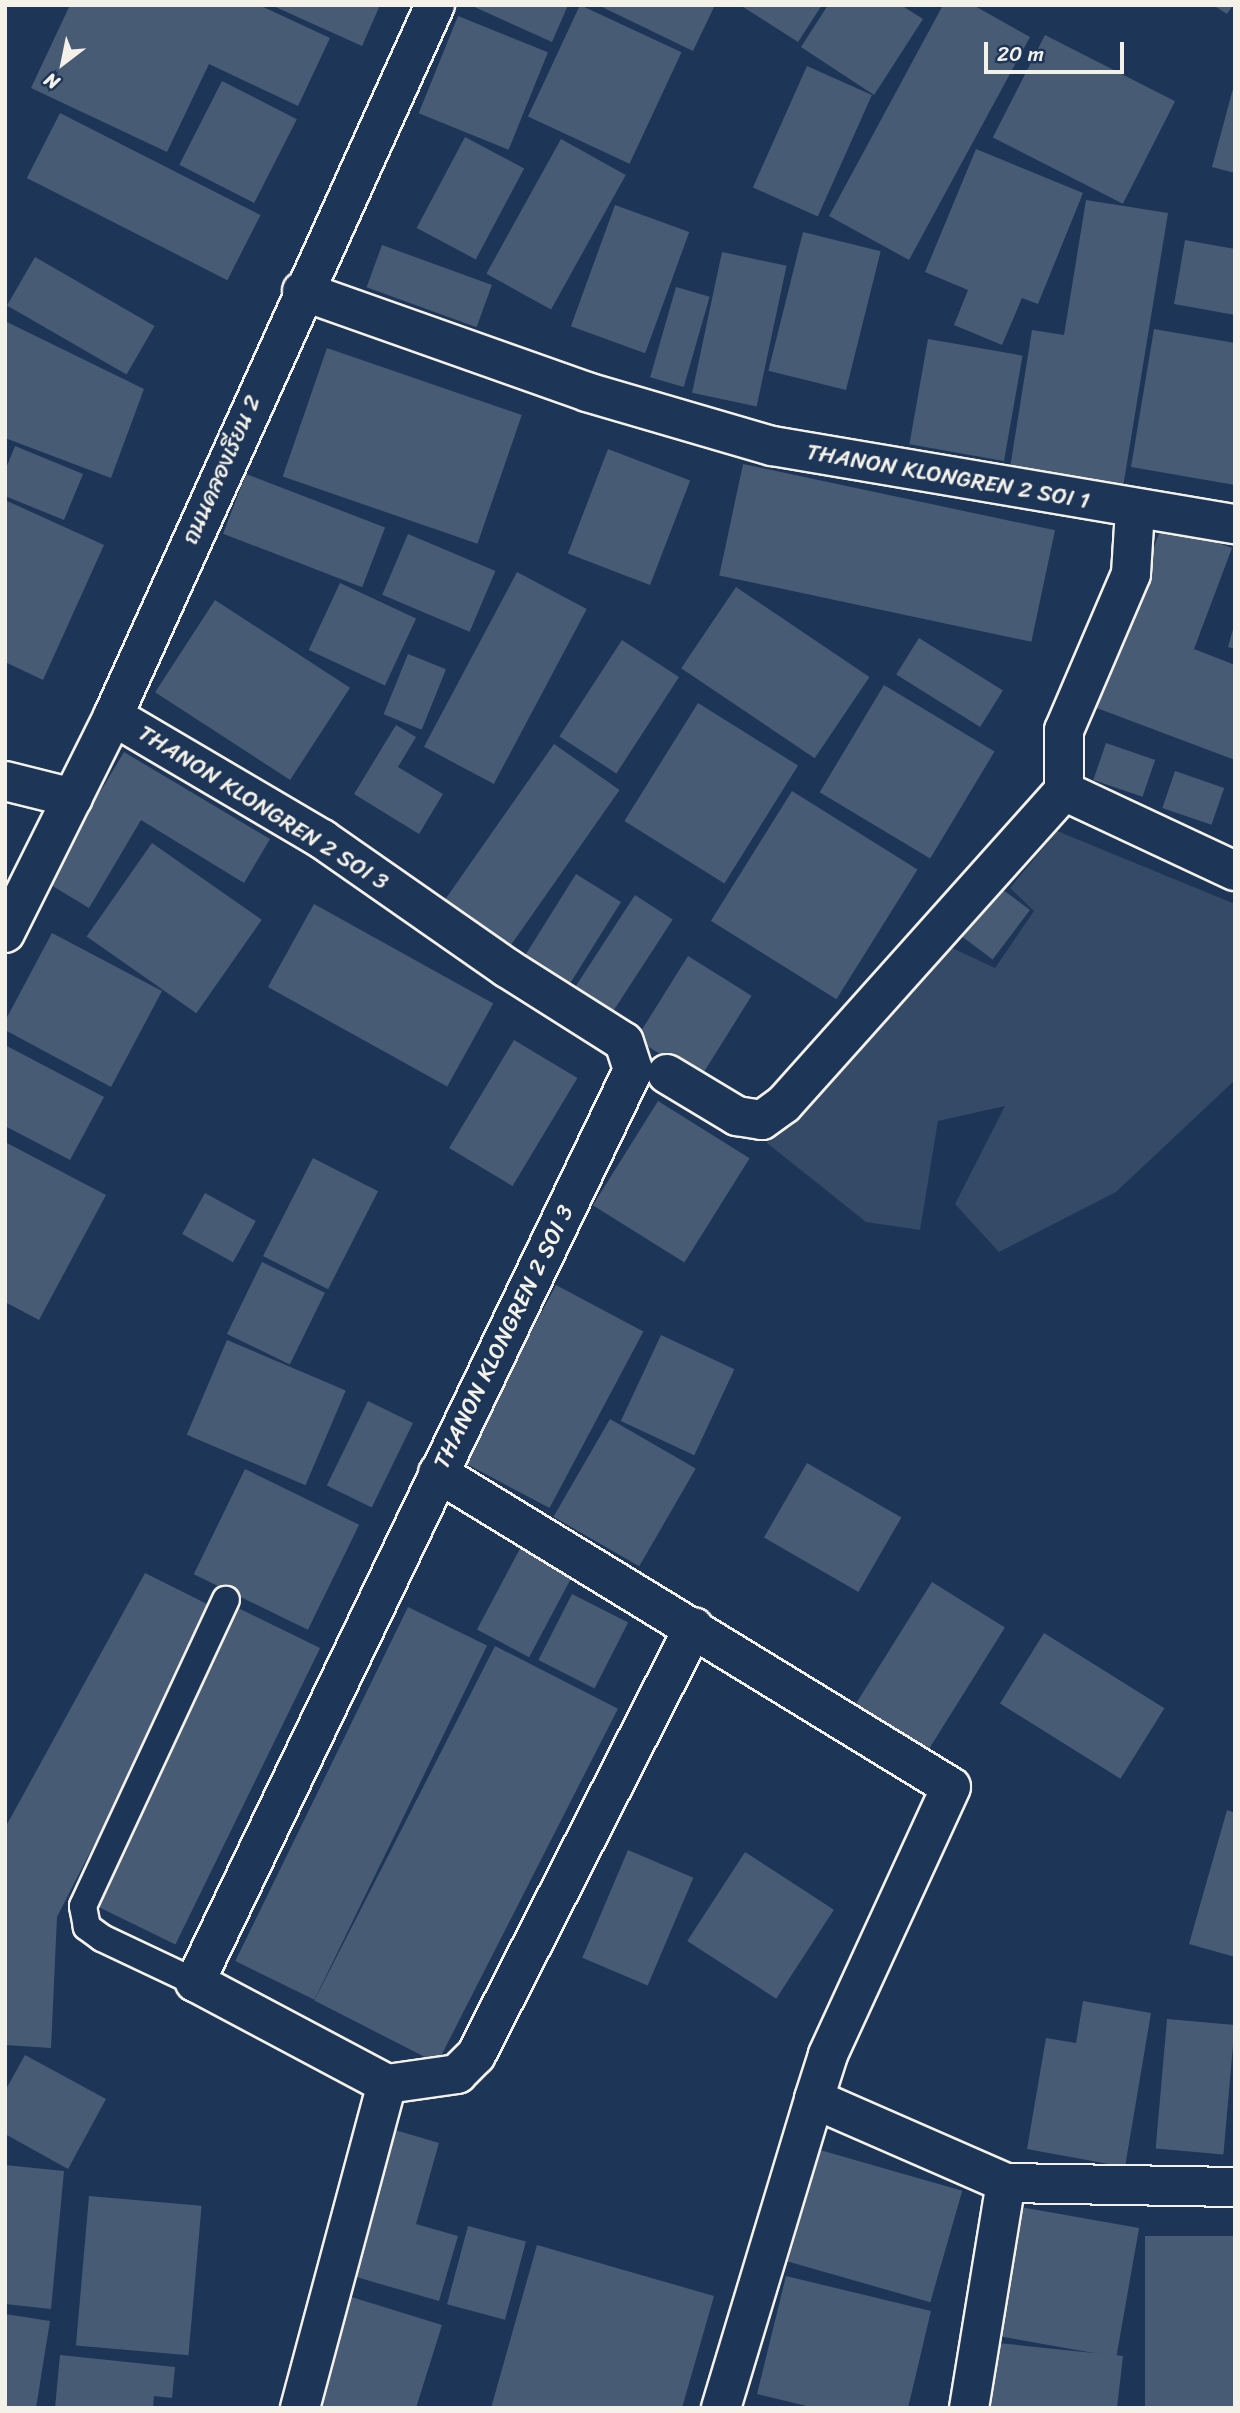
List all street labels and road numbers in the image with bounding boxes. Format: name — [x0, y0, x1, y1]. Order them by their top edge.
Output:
street label: ถนนคลองเรียน 2 — [177, 391, 267, 549]
street label: THANON KLONGREN 2 SOI 1 — [804, 438, 1092, 516]
street label: THANON KLONGREN 2 SOI 3 — [133, 719, 393, 897]
street label: THANON KLONGREN 2 SOI 3 — [428, 1200, 580, 1474]

